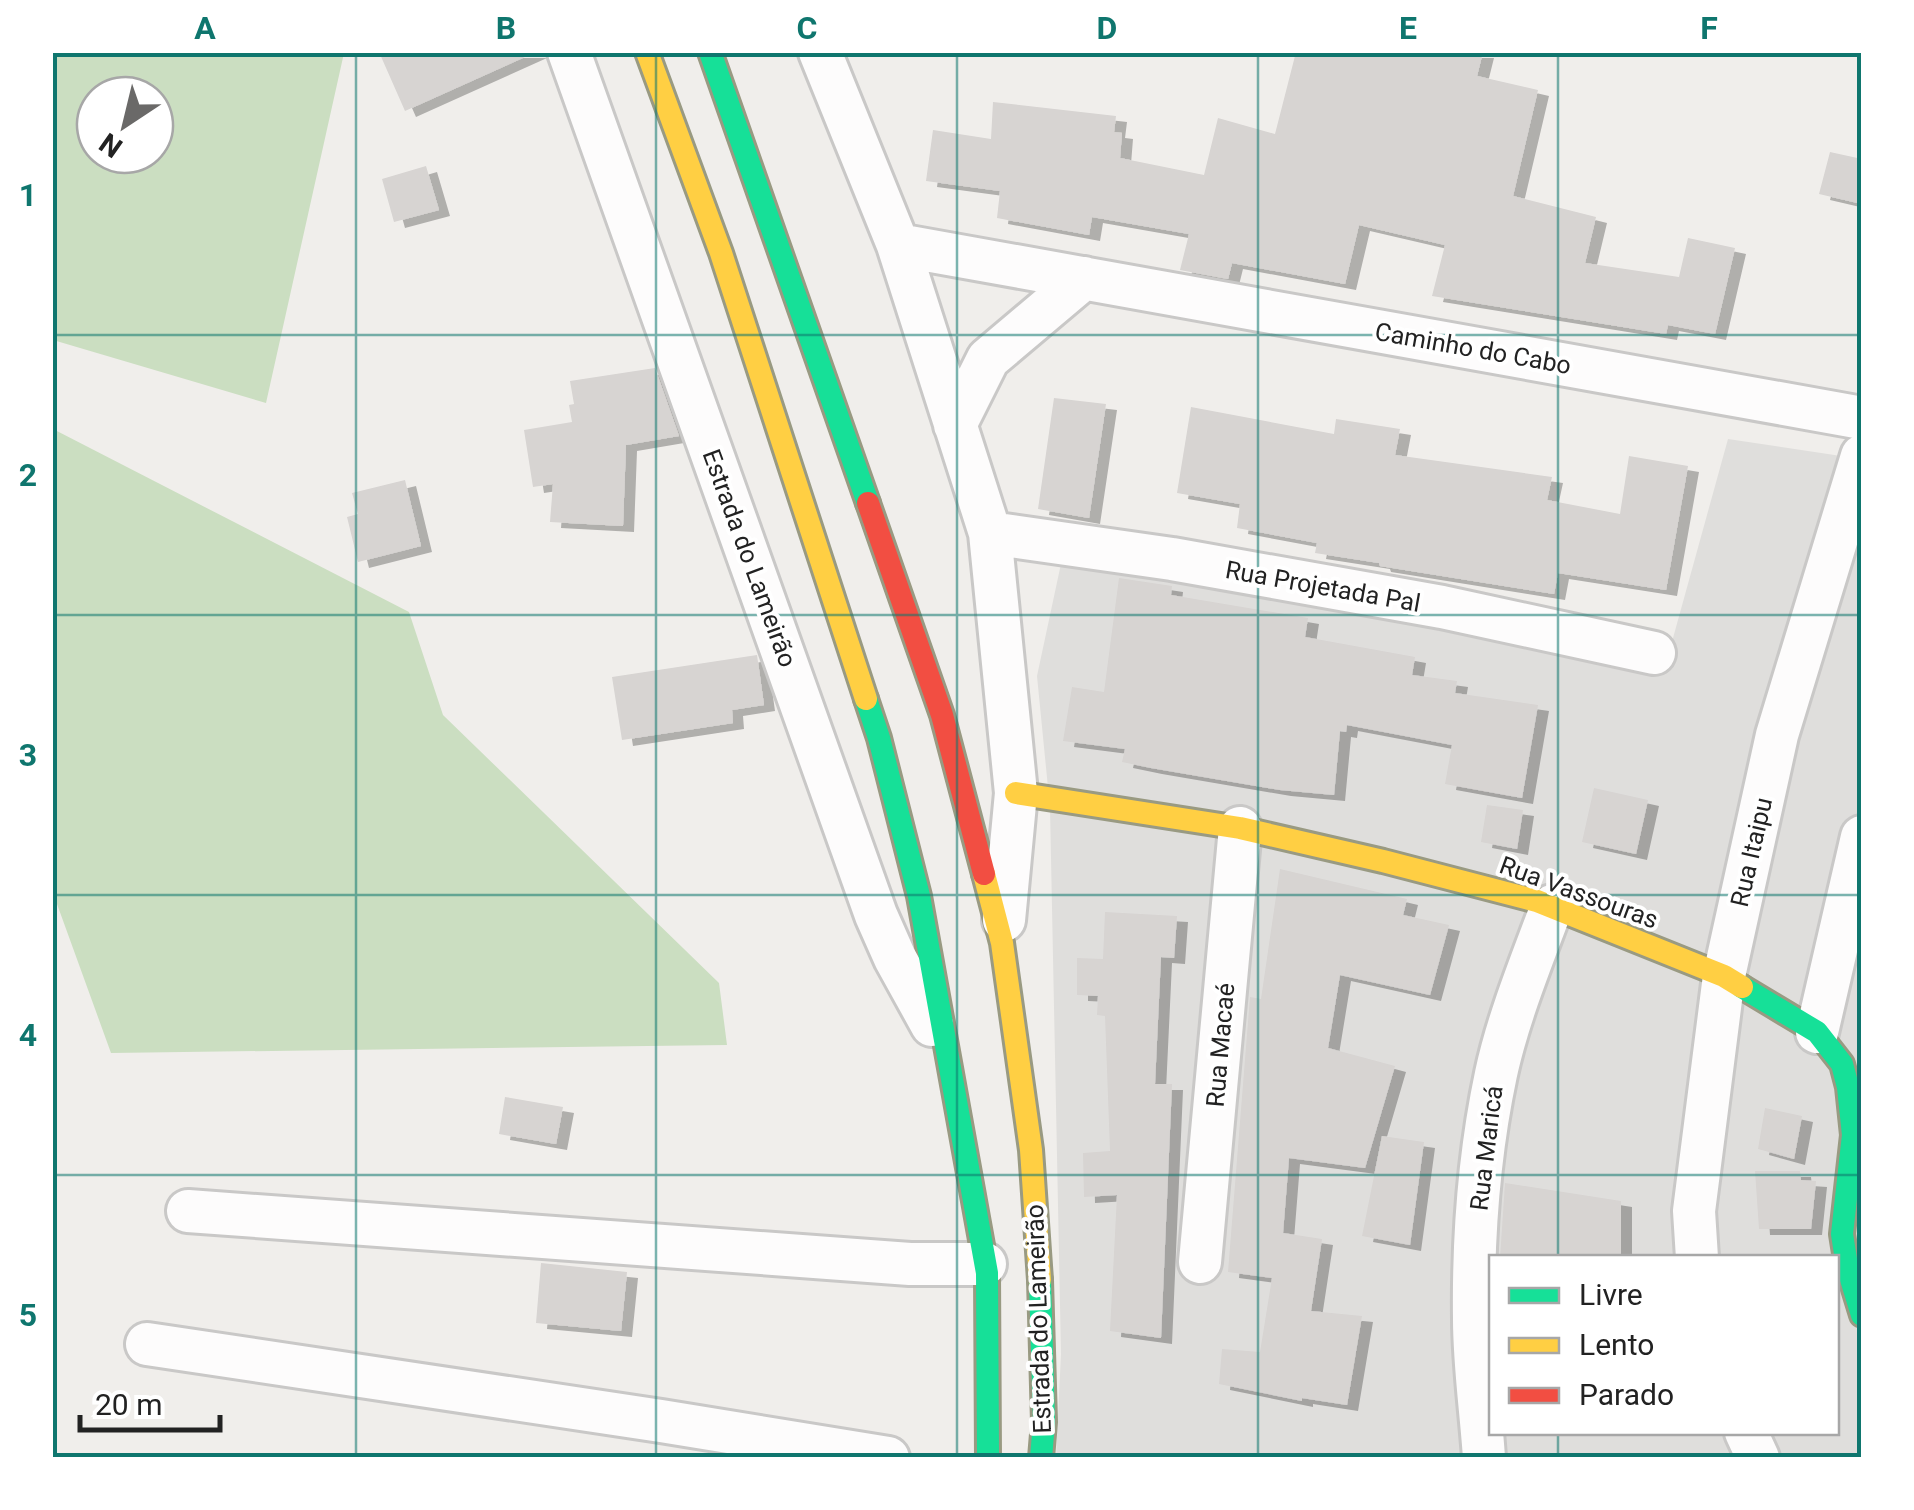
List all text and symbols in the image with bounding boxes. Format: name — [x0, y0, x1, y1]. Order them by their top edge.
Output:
text: A — [194, 9, 216, 47]
text: B — [496, 9, 516, 47]
text: C — [797, 9, 817, 47]
text: D — [1097, 9, 1117, 47]
text: E — [1399, 9, 1417, 47]
text: F — [1700, 9, 1718, 47]
north arrow — [75, 75, 175, 175]
text: N — [93, 126, 129, 164]
text: 1 — [19, 176, 37, 214]
street label: Caminho do Cabo — [1373, 317, 1573, 380]
street label: Estrada do Lameirão — [697, 445, 802, 671]
text: 2 — [19, 456, 37, 494]
street label: Rua Projetada Pal — [1223, 555, 1423, 618]
text: 3 — [19, 736, 37, 774]
street label: Rua Itaipu — [1725, 795, 1778, 910]
street label: Rua Vassouras — [1496, 850, 1662, 935]
street label: Rua Macaé — [1201, 982, 1240, 1108]
text: 4 — [19, 1016, 37, 1054]
street label: Rua Maricá — [1464, 1084, 1509, 1212]
street label: Estrada do Lameirão — [1020, 1204, 1057, 1434]
legend — [1489, 1255, 1839, 1435]
text: Livre — [1579, 1277, 1643, 1312]
text: 5 — [19, 1296, 37, 1334]
text: Lento — [1579, 1327, 1654, 1362]
scale bar — [80, 1370, 220, 1432]
text: Parado — [1579, 1377, 1674, 1412]
text: 20 m — [95, 1387, 162, 1422]

